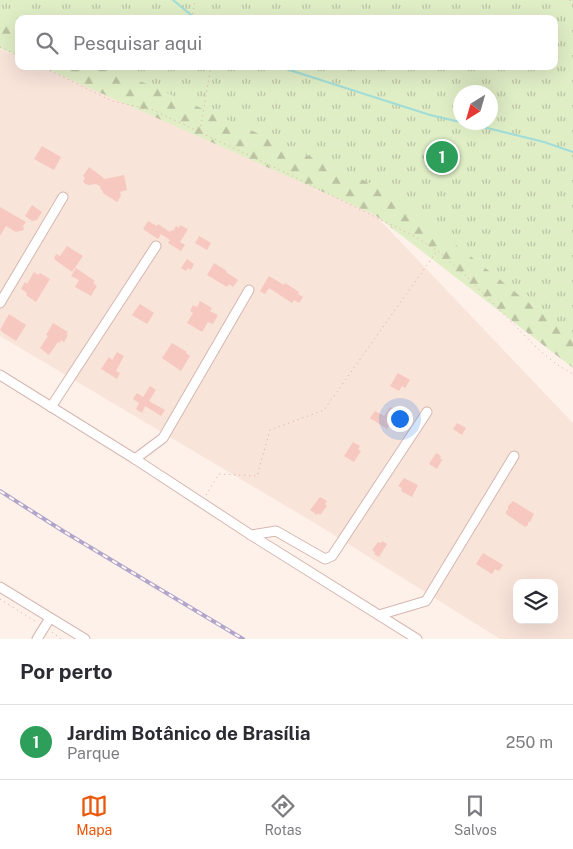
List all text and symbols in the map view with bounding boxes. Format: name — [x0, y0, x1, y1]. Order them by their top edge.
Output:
search box — [15, 15, 558, 70]
icon: search — [33, 29, 61, 57]
text: Pesquisar aqui — [73, 32, 202, 54]
north arrow — [453, 85, 498, 130]
pin: 1 — [426, 138, 458, 176]
your location — [387, 406, 413, 432]
map controls — [513, 579, 558, 624]
button: layers — [513, 579, 558, 624]
text: Por perto — [20, 659, 113, 684]
text: Jardim Botânico de Brasília — [67, 722, 311, 744]
text: 1 — [33, 733, 39, 752]
text: 250 m — [506, 733, 553, 752]
text: Parque — [67, 744, 120, 763]
tab: Mapa — [76, 792, 112, 838]
tab: Rotas — [265, 792, 302, 838]
tab: Salvos — [454, 792, 497, 838]

